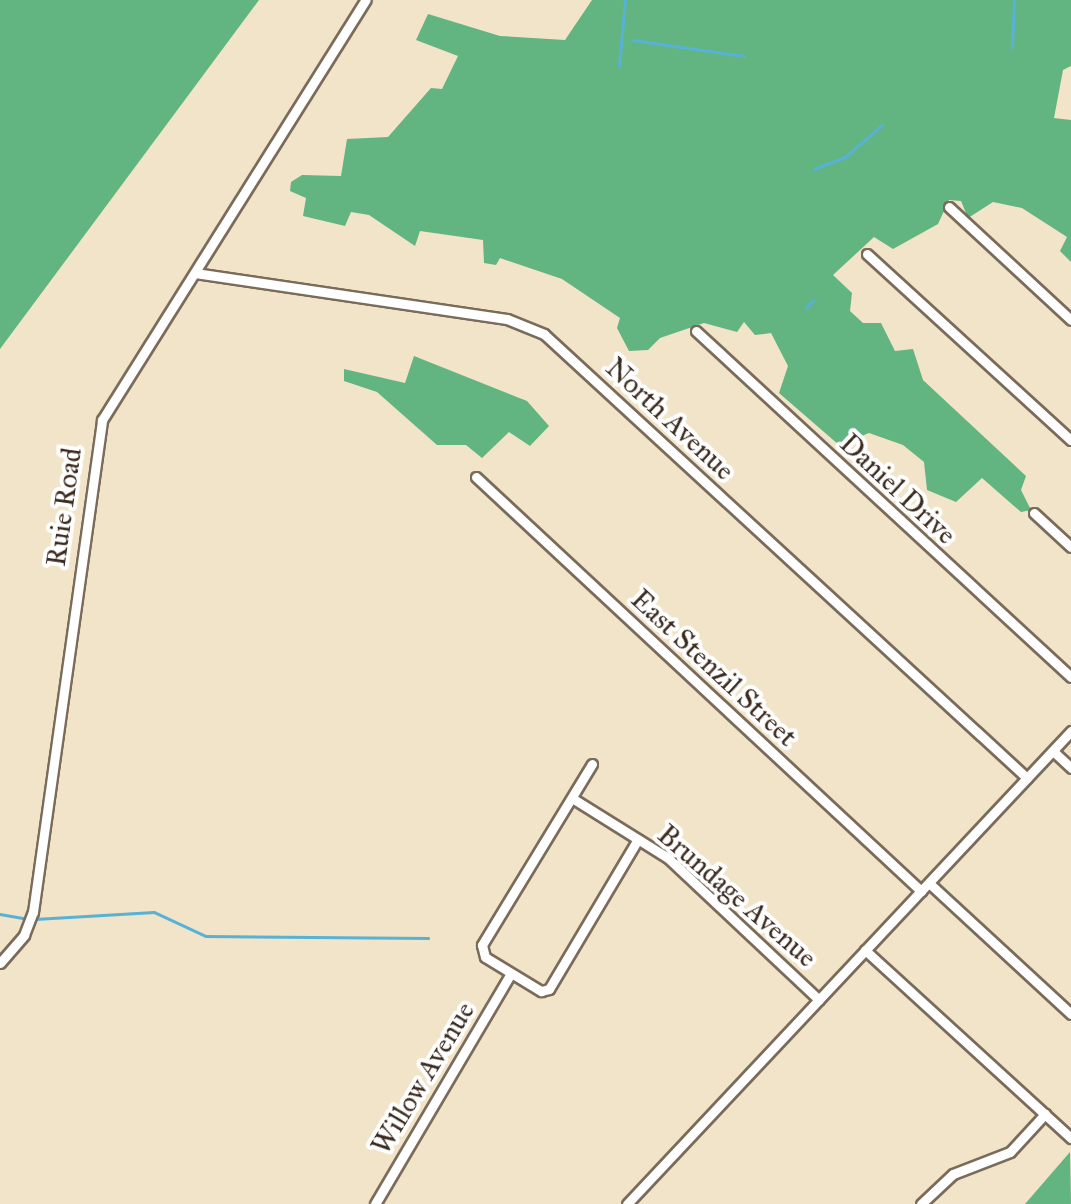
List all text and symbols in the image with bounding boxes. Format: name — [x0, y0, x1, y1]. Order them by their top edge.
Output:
street label: North Avenue — [599, 351, 741, 487]
street label: Daniel Drive — [833, 427, 963, 551]
street label: Ruie Road — [39, 446, 89, 568]
street label: East Stenzil Street — [624, 583, 804, 753]
street label: Brundage Avenue — [651, 818, 823, 974]
street label: Willow Avenue — [364, 996, 482, 1160]

